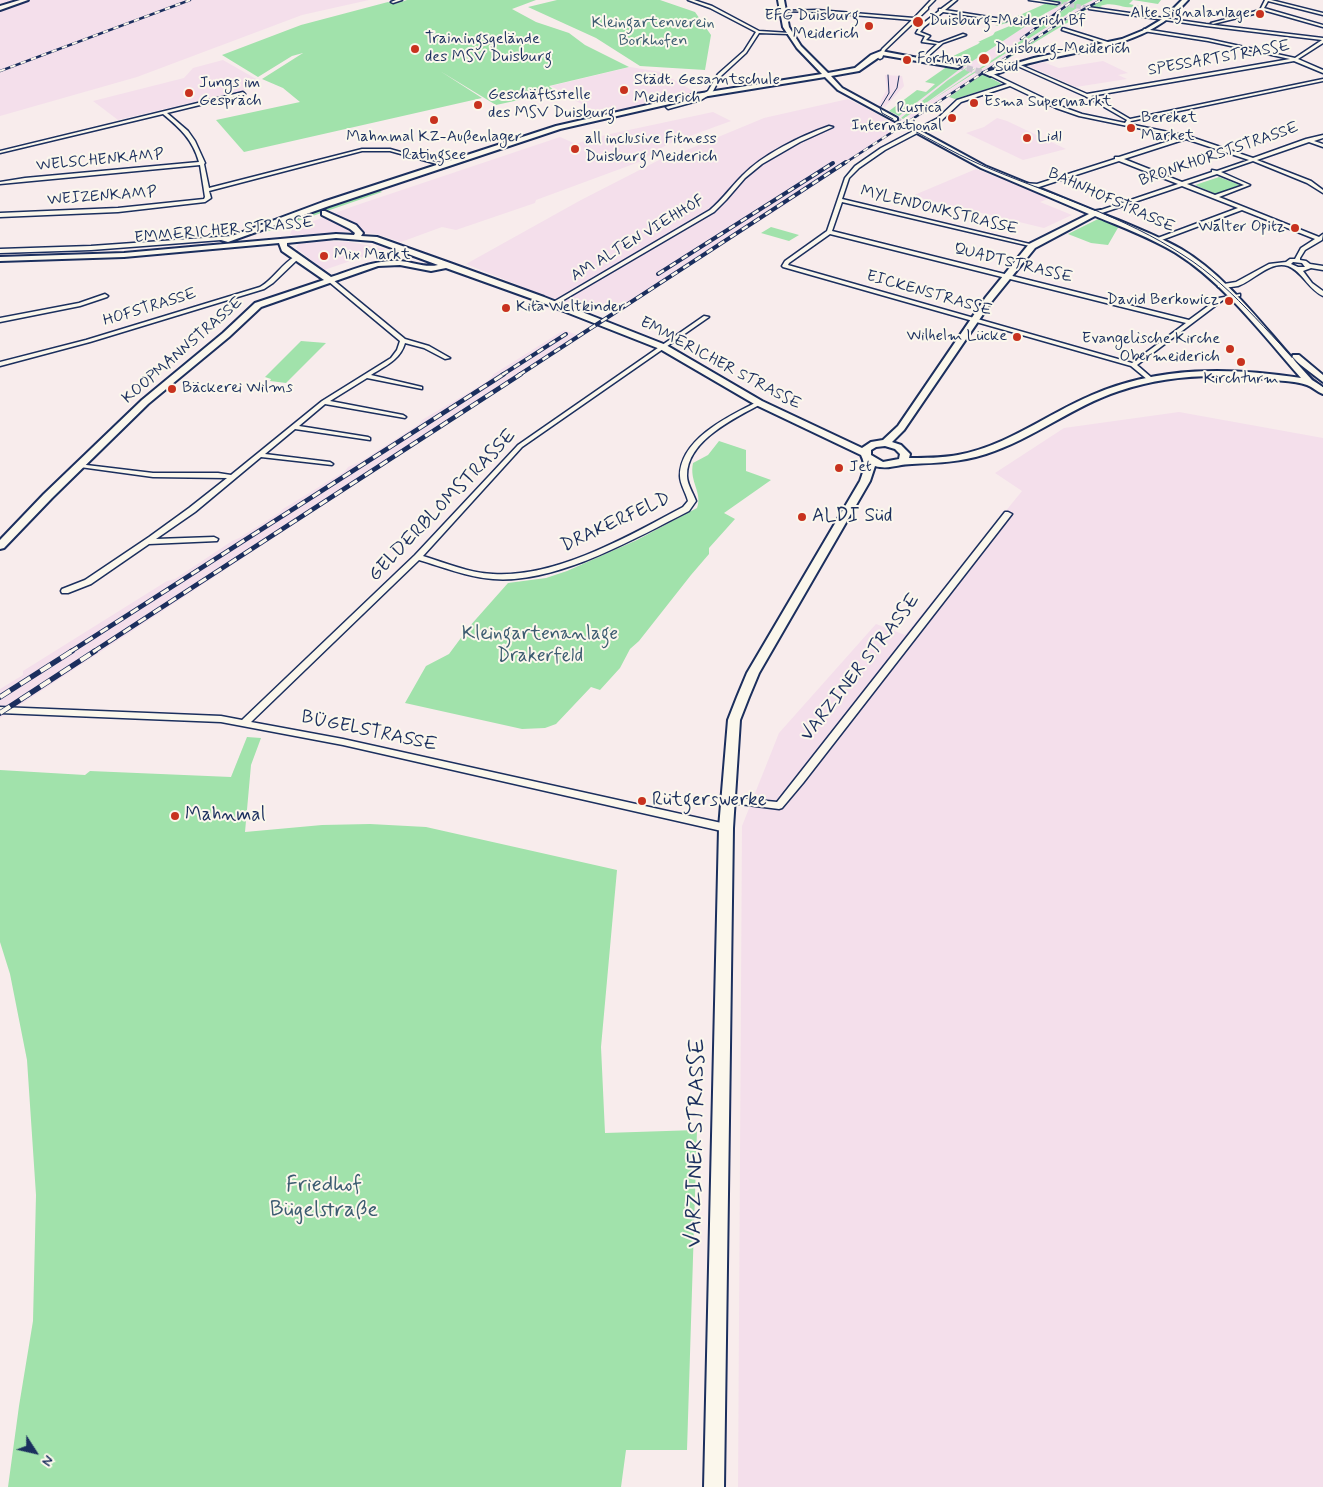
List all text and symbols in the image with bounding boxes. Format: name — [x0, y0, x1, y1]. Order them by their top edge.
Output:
place label: Alte Signalanlage — [1130, 4, 1250, 24]
place label: EFG Duisburg Meiderich — [764, 7, 859, 45]
marker: Alte Signalanlage — [1254, 8, 1266, 20]
place label: Duisburg-Meiderich Bf — [929, 12, 1086, 32]
park label: Kleingartenverein Borkhofen — [592, 14, 714, 52]
marker: Duisburg-Meiderich Bf — [911, 15, 925, 29]
marker: EFG Duisburg Meiderich — [863, 20, 875, 32]
place label: Trainingsgelände des MSV Duisburg — [425, 30, 552, 68]
street label: SPESSARTSTRASSE — [1146, 37, 1292, 81]
place label: Duisburg-Meiderich Süd — [995, 40, 1130, 78]
marker: Trainingsgelände des MSV Duisburg — [409, 43, 421, 55]
place label: Fortuna — [917, 50, 971, 70]
marker: Duisburg-Meiderich Süd — [977, 52, 991, 66]
marker: Fortuna — [901, 54, 913, 66]
place label: Städt. Gesamtschule Meiderich — [634, 71, 780, 109]
place label: Jungs im Gespräch — [199, 74, 262, 112]
marker: Städt. Gesamtschule Meiderich — [618, 84, 630, 96]
place label: Geschäftsstelle des MSV Duisburg — [488, 86, 615, 124]
marker: Jungs im Gespräch — [183, 87, 195, 99]
place label: Esma Supermarkt — [984, 93, 1112, 113]
marker: Esma Supermarkt — [968, 97, 980, 109]
marker: Geschäftsstelle des MSV Duisburg — [472, 99, 484, 111]
place label: Rustica International — [851, 99, 942, 137]
place label: Bereket Market — [1141, 109, 1197, 147]
marker: Rustica International — [946, 112, 958, 124]
marker: Mahnmal KZ-Außenlager Ratingsee — [428, 114, 440, 126]
street label: BRONKHORSTSTRASSE — [1137, 119, 1301, 191]
marker: Bereket Market — [1125, 122, 1137, 134]
place label: Mahnmal KZ-Außenlager Ratingsee — [346, 128, 522, 166]
place label: Lidl — [1037, 128, 1062, 148]
place label: all inclusive Fitness Duisburg Meiderich — [585, 130, 717, 168]
marker: Lidl — [1021, 132, 1033, 144]
marker: all inclusive Fitness Duisburg Meiderich — [569, 143, 581, 155]
street label: WELSCHENKAMP — [35, 146, 165, 176]
street label: BAHNHOFSTRASSE — [1045, 164, 1177, 238]
street label: MYLENDONKSTRASSE — [858, 182, 1020, 240]
street label: WEIZENKAMP — [47, 184, 157, 210]
street label: AM ALTEN VIEHHOF — [568, 192, 708, 286]
street label: EMMERICHER STRASSE — [134, 214, 314, 248]
place label: Walter Opitz — [1198, 218, 1285, 238]
marker: Walter Opitz — [1289, 222, 1301, 234]
street label: QUADTSTRASSE — [952, 240, 1074, 288]
place label: Mix Markt — [334, 246, 410, 266]
marker: Mix Markt — [318, 250, 330, 262]
street label: EICKENSTRASSE — [864, 267, 994, 321]
street label: HOFSTRASSE — [101, 285, 199, 331]
place label: David Berkowicz — [1107, 291, 1219, 311]
street label: KOOPMANNSTRASSE — [119, 293, 247, 409]
marker: David Berkowicz — [1223, 295, 1235, 307]
place label: Kita Weltkinder — [516, 298, 625, 318]
marker: Kita Weltkinder — [500, 302, 512, 314]
street label: EMMERICHER STRASSE — [636, 313, 804, 415]
place label: Wilhelm Lücke — [906, 327, 1007, 347]
place label: Evangelische Kirche Obermeiderich — [1082, 330, 1220, 368]
marker: Wilhelm Lücke — [1011, 331, 1023, 343]
marker: Evangelische Kirche Obermeiderich — [1224, 343, 1236, 355]
marker: Kirchturm — [1235, 356, 1247, 368]
place label: Kirchturm — [1203, 370, 1279, 390]
place label: Bäckerei Wilms — [182, 379, 293, 399]
marker: Bäckerei Wilms — [166, 383, 178, 395]
street label: GELDERBLOMSTRASSE — [364, 425, 522, 587]
place label: Jet — [849, 458, 872, 478]
marker: Jet — [833, 462, 845, 474]
street label: DRAKERFELD — [558, 488, 674, 558]
place label: ALDI Süd — [812, 506, 892, 528]
marker: ALDI Süd — [796, 511, 808, 523]
street label: VARZINER STRASSE — [796, 590, 926, 746]
park label: Kleingartenanlage Drakerfeld — [462, 624, 618, 668]
street label: BÜGELSTRASSE — [299, 706, 439, 758]
place label: Rütgerswerke — [652, 790, 767, 812]
marker: Rütgerswerke — [636, 795, 648, 807]
place label: Mahnmal — [185, 805, 265, 827]
marker: Mahnmal — [169, 810, 181, 822]
street label: VARZINER STRASSE — [682, 1038, 712, 1248]
park label: Friedhof Bügelstraße — [270, 1173, 378, 1224]
north arrow — [10, 1427, 60, 1477]
text: N — [37, 1452, 57, 1470]

